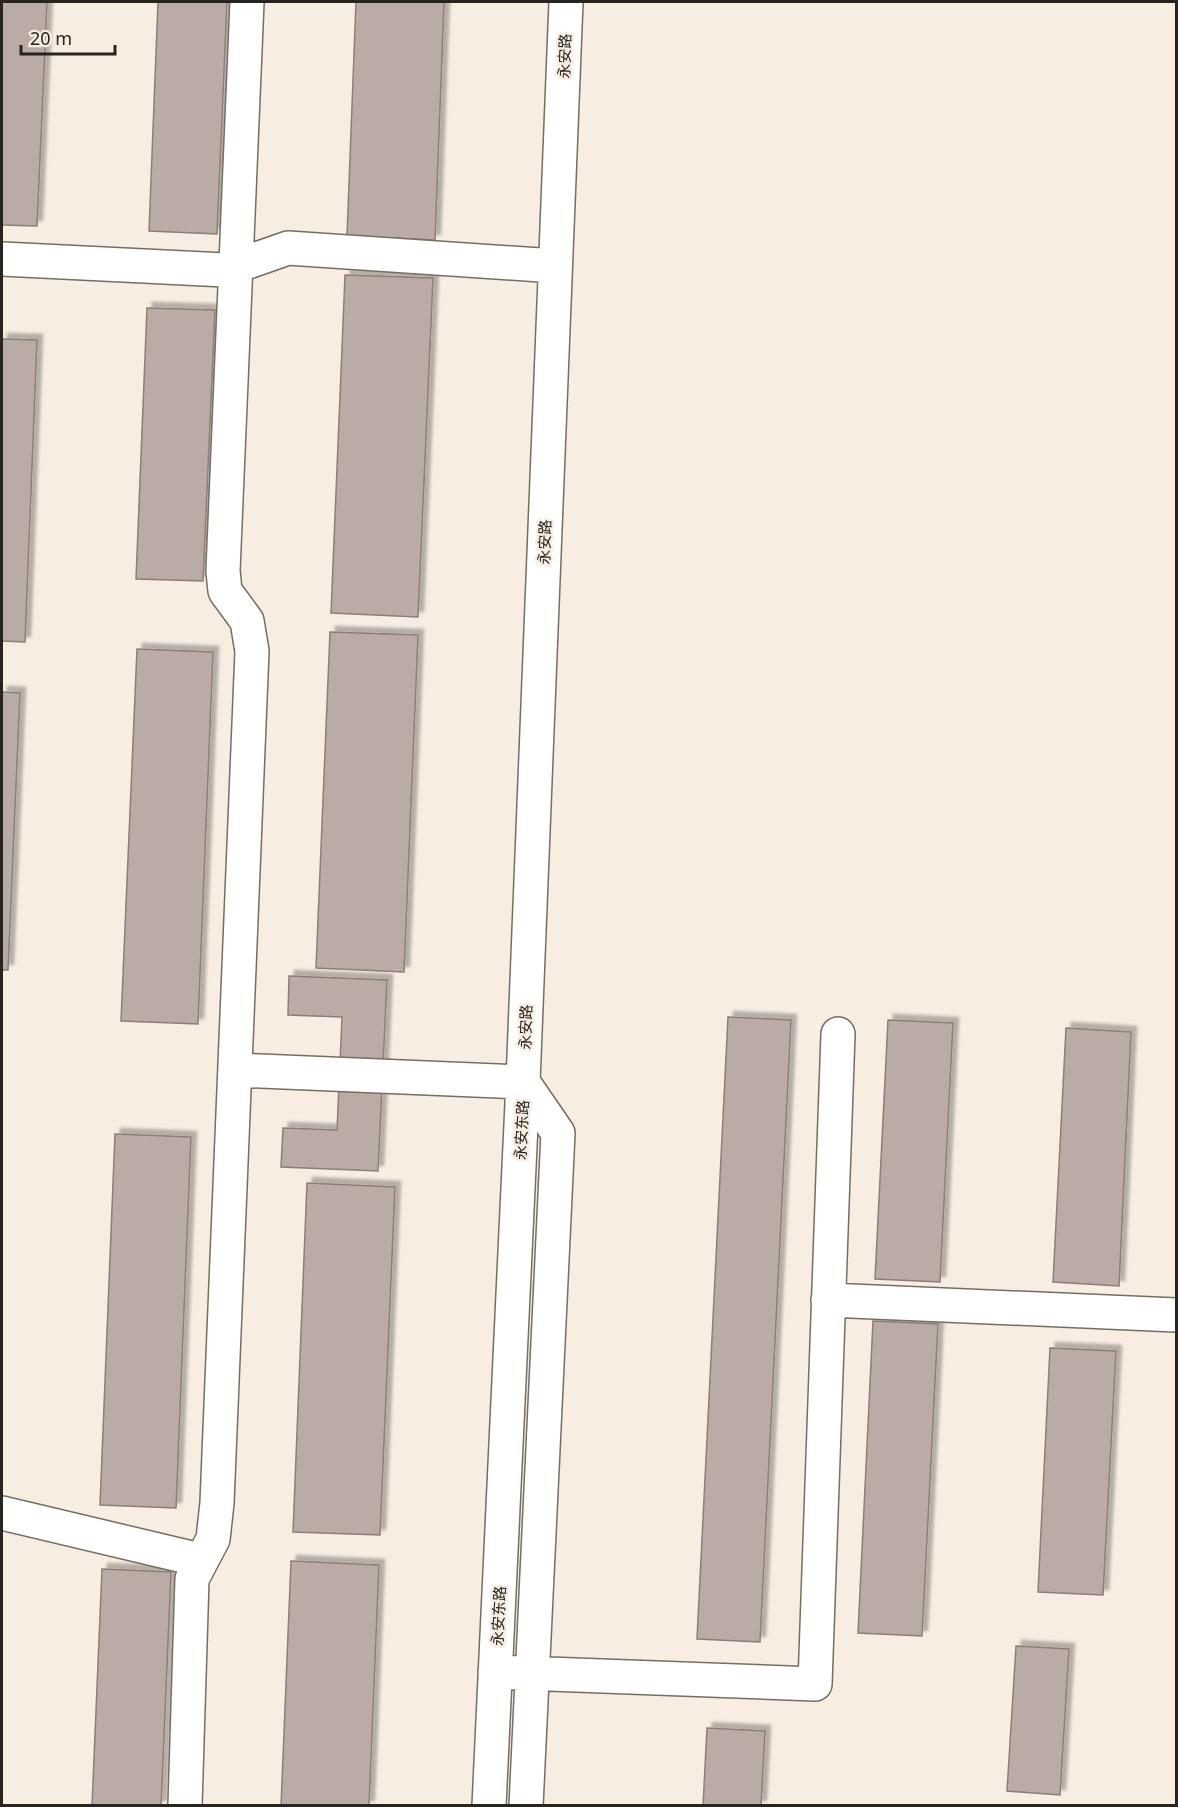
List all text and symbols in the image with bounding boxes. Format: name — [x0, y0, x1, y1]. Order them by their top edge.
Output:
scale bar — [21, 18, 116, 56]
text: 20 m — [30, 26, 72, 50]
street label: 永安路 — [553, 33, 575, 79]
street label: 永安路 — [533, 519, 555, 565]
street label: 永安路 — [514, 1004, 536, 1050]
street label: 永安东路 — [509, 1100, 533, 1160]
street label: 永安东路 — [486, 1586, 510, 1646]

